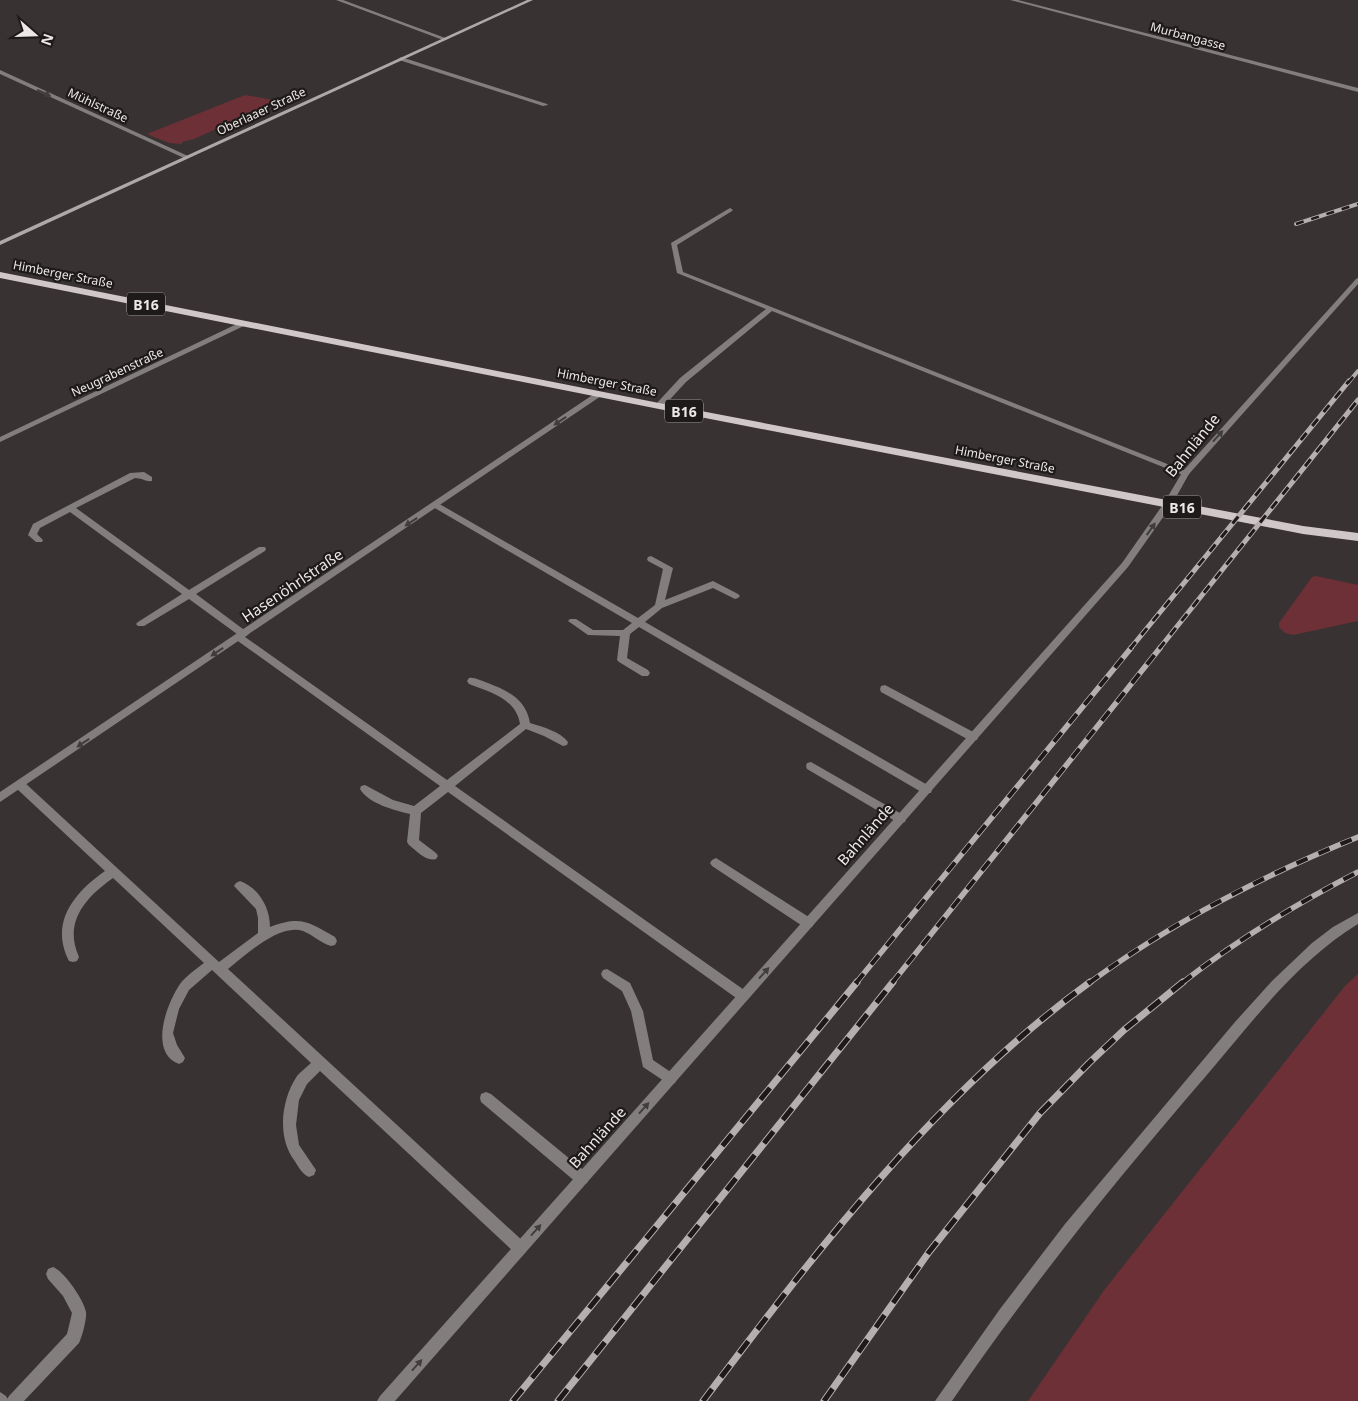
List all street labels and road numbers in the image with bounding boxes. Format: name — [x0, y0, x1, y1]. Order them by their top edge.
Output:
street label: Murbangasse — [1149, 18, 1228, 54]
street label: Oberlaaer Straße — [214, 83, 309, 139]
street label: Mühlstraße — [65, 84, 131, 126]
street label: Himberger Straße — [12, 256, 114, 292]
road number: B16 — [127, 292, 165, 316]
street label: Neugrabenstraße — [68, 343, 166, 401]
street label: Himberger Straße — [556, 364, 658, 400]
road number: B16 — [665, 400, 703, 422]
street label: Bahnlände — [1160, 409, 1224, 481]
street label: Himberger Straße — [954, 441, 1056, 477]
road number: B16 — [1163, 496, 1201, 518]
street label: Hasenöhrlstraße — [238, 544, 346, 626]
street label: Bahnlände — [833, 799, 897, 869]
street label: Bahnlände — [564, 1102, 630, 1172]

